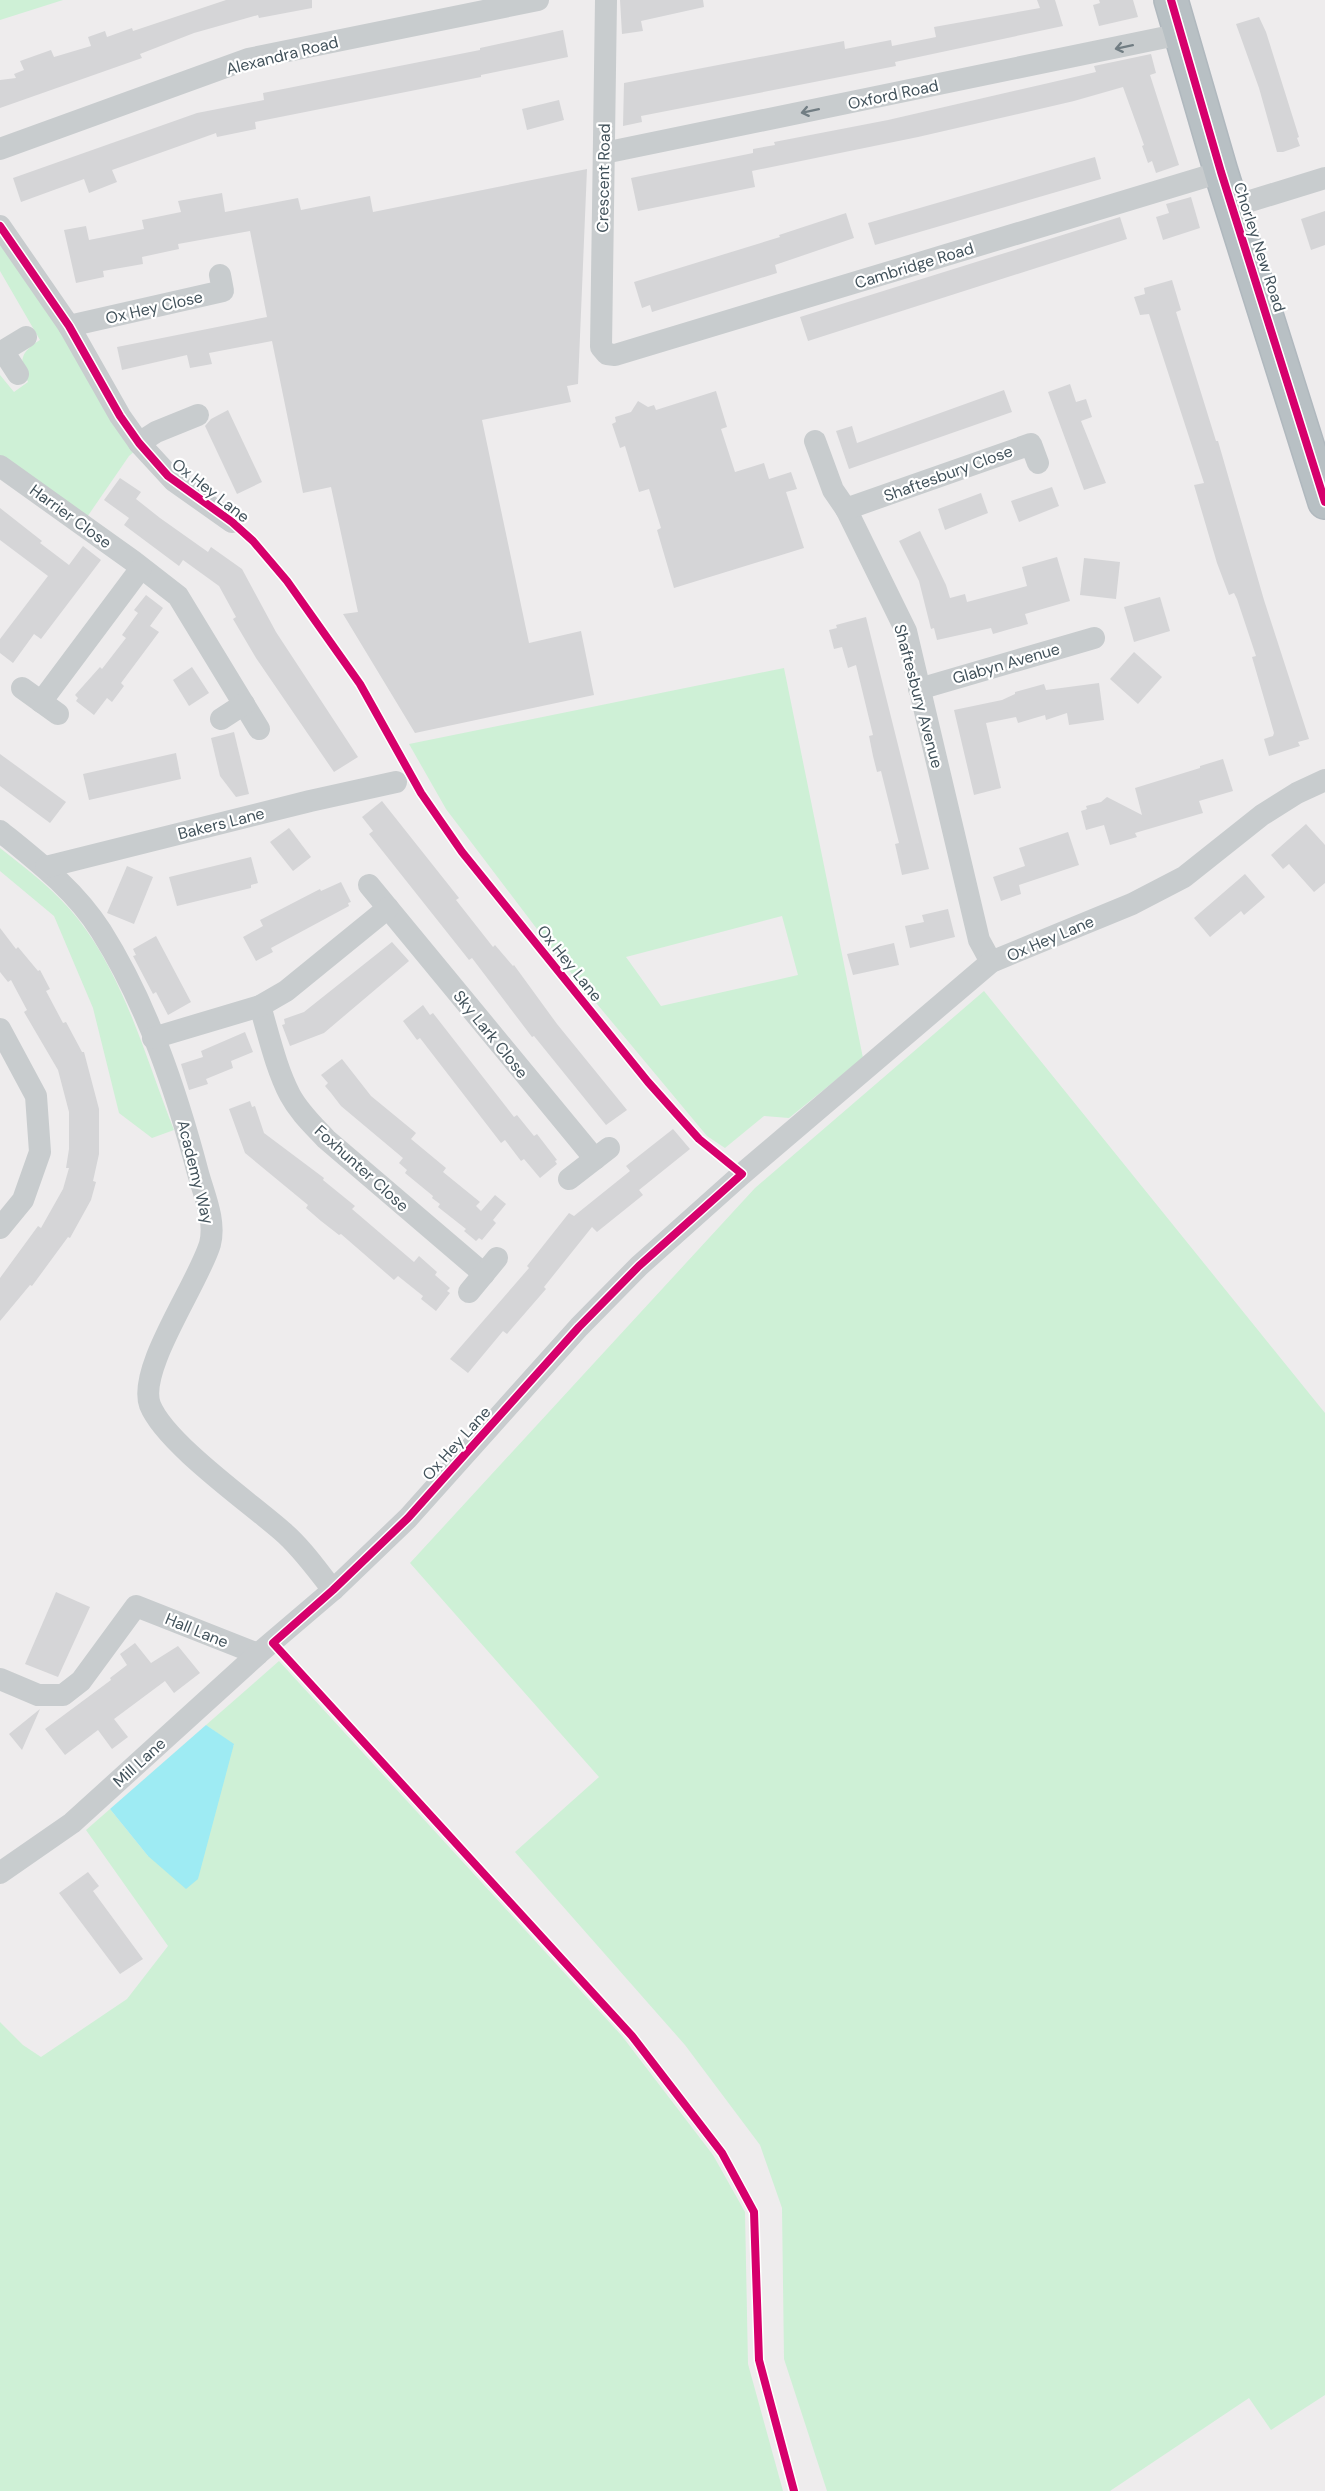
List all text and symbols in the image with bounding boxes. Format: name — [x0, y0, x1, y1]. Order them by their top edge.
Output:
street label: Alexandra Road — [224, 31, 340, 80]
one-way arrow — [1115, 41, 1134, 53]
street label: Oxford Road — [846, 75, 940, 114]
one-way arrow — [801, 106, 820, 117]
street label: Crescent Road — [592, 123, 615, 233]
street label: Chorley New Road — [1229, 180, 1290, 315]
street label: Cambridge Road — [852, 237, 976, 294]
street label: Ox Hey Close — [103, 286, 205, 329]
street label: Shaftesbury Close — [881, 440, 1016, 507]
street label: Ox Hey Lane — [168, 454, 254, 527]
street label: Harrier Close — [26, 480, 116, 553]
street label: Shaftesbury Avenue — [889, 622, 948, 771]
street label: Glabyn Avenue — [950, 638, 1062, 689]
street label: Bakers Lane — [176, 803, 267, 844]
street label: Ox Hey Lane — [1003, 911, 1097, 966]
street label: Ox Hey Lane — [532, 921, 607, 1006]
street label: Sky Lark Close — [449, 986, 533, 1083]
street label: Academy Way — [172, 1118, 219, 1226]
street label: Foxhunter Close — [310, 1120, 413, 1216]
street label: Ox Hey Lane — [418, 1402, 495, 1485]
street label: Hall Lane — [162, 1608, 232, 1653]
street label: Mill Lane — [108, 1733, 170, 1792]

